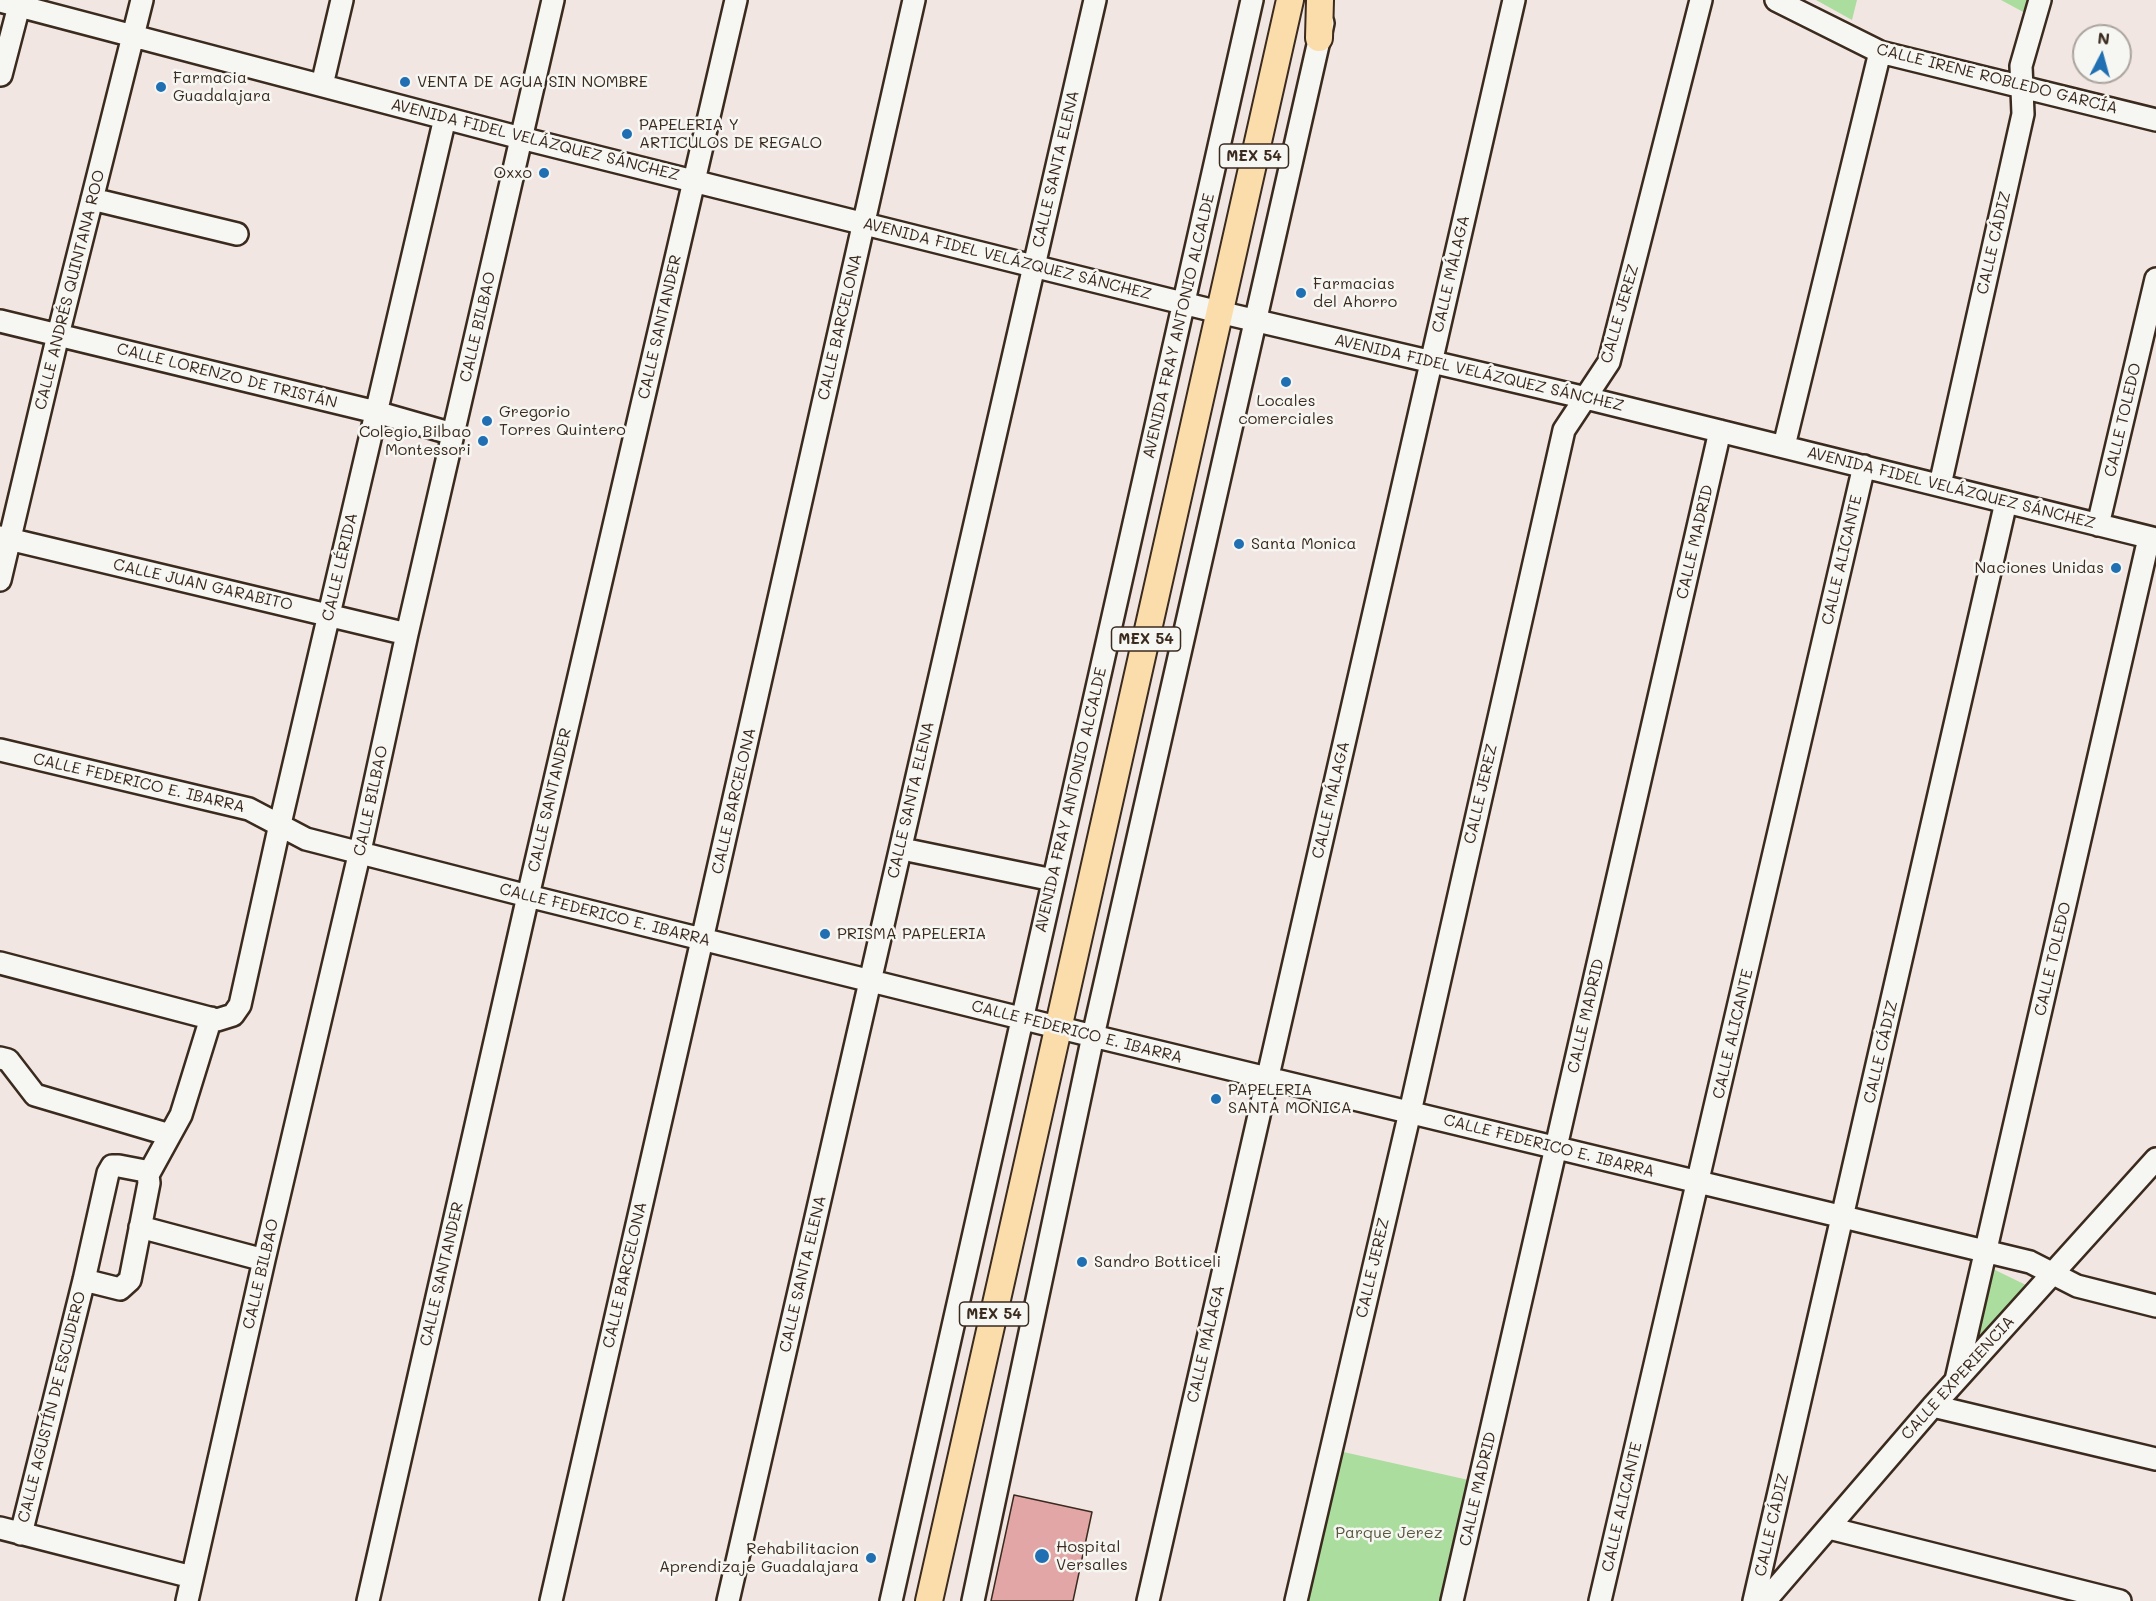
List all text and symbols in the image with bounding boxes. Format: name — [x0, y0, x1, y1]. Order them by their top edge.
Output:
north arrow — [2072, 24, 2132, 84]
text: N — [2097, 27, 2111, 49]
street label: CALLE IRENE ROBLEDO GARCÍA — [1874, 40, 2120, 118]
place label: Farmacia Guadalajara — [173, 68, 271, 106]
place label: VENTA DE AGUA SIN NOMBRE — [417, 72, 648, 92]
marker: VENTA DE AGUA SIN NOMBRE — [398, 75, 412, 89]
marker: Farmacia Guadalajara — [154, 80, 168, 94]
street label: CALLE SANTA ELENA — [1029, 89, 1083, 249]
street label: AVENIDA FIDEL VELÁZQUEZ SÁNCHEZ — [389, 95, 681, 185]
place label: PAPELERIA Y ARTICULOS DE REGALO — [639, 115, 822, 153]
marker: PAPELERIA Y ARTICULOS DE REGALO — [620, 127, 634, 141]
road number: MEX 54 — [1220, 144, 1288, 168]
place label: Oxxo — [494, 163, 532, 183]
marker: Oxxo — [537, 166, 551, 180]
street label: CALLE ANDRÉS QUINTANA ROO — [31, 168, 109, 412]
street label: CALLE CÁDIZ — [1973, 190, 2015, 296]
street label: AVENIDA FRAY ANTONIO ALCALDE — [1139, 192, 1219, 460]
street label: CALLE MÁLAGA — [1428, 213, 1474, 335]
street label: AVENIDA FIDEL VELÁZQUEZ SÁNCHEZ — [861, 214, 1153, 304]
street label: CALLE BARCELONA — [814, 252, 866, 402]
street label: CALLE SANTANDER — [634, 253, 686, 401]
street label: CALLE JEREZ — [1597, 262, 1643, 366]
street label: CALLE BILBAO — [456, 270, 500, 384]
place label: Farmacias del Ahorro — [1313, 274, 1397, 312]
marker: Farmacias del Ahorro — [1294, 286, 1308, 300]
street label: AVENIDA FIDEL VELÁZQUEZ SÁNCHEZ — [1332, 330, 1626, 416]
street label: CALLE LORENZO DE TRISTÁN — [115, 339, 339, 413]
street label: CALLE TOLEDO — [2101, 361, 2145, 479]
marker: Locales comerciales — [1279, 375, 1293, 389]
place label: Locales comerciales — [1238, 391, 1334, 429]
place label: Gregorio Torres Quintero — [499, 402, 626, 440]
marker: Gregorio Torres Quintero — [480, 414, 494, 428]
place label: Colegio Bilbao Montessori — [359, 422, 471, 460]
marker: Colegio Bilbao Montessori — [476, 434, 490, 448]
street label: AVENIDA FIDEL VELÁZQUEZ SÁNCHEZ — [1805, 443, 2097, 533]
street label: CALLE MADRID — [1673, 483, 1717, 601]
street label: CALLE ALICANTE — [1818, 493, 1866, 627]
street label: CALLE LÉRIDA — [318, 511, 362, 623]
place label: Santa Monica — [1251, 534, 1356, 554]
marker: Santa Monica — [1232, 537, 1246, 551]
street label: CALLE JUAN GARABITO — [111, 555, 295, 615]
place label: Naciones Unidas — [1974, 558, 2104, 578]
marker: Naciones Unidas — [2109, 561, 2123, 575]
road number: MEX 54 — [1112, 627, 1180, 651]
street label: AVENIDA FRAY ANTONIO ALCALDE — [1031, 666, 1111, 934]
street label: CALLE SANTA ELENA — [884, 720, 938, 880]
street label: CALLE SANTANDER — [524, 726, 576, 874]
street label: CALLE BARCELONA — [708, 726, 760, 876]
street label: CALLE MÁLAGA — [1308, 739, 1354, 861]
street label: CALLE JEREZ — [1460, 742, 1502, 846]
street label: CALLE BILBAO — [350, 744, 392, 858]
street label: CALLE FEDERICO E. IBARRA — [31, 749, 247, 817]
street label: CALLE FEDERICO E. IBARRA — [497, 879, 713, 951]
street label: CALLE TOLEDO — [2031, 900, 2075, 1018]
place label: PRISMA PAPELERIA — [837, 924, 986, 944]
marker: PRISMA PAPELERIA — [818, 927, 832, 941]
street label: CALLE MADRID — [1564, 957, 1608, 1075]
street label: CALLE ALICANTE — [1709, 967, 1757, 1101]
street label: CALLE FEDERICO E. IBARRA — [969, 996, 1185, 1068]
street label: CALLE CÁDIZ — [1860, 999, 1902, 1105]
place label: PAPELERIA SANTA MONICA — [1228, 1080, 1352, 1118]
marker: PAPELERIA SANTA MONICA — [1209, 1092, 1223, 1106]
street label: CALLE FEDERICO E. IBARRA — [1441, 1110, 1657, 1182]
street label: CALLE SANTA ELENA — [776, 1194, 830, 1354]
street label: CALLE SANTANDER — [416, 1200, 468, 1348]
street label: CALLE BARCELONA — [599, 1200, 651, 1350]
street label: CALLE JEREZ — [1352, 1216, 1394, 1320]
street label: CALLE BILBAO — [239, 1217, 283, 1331]
place label: Sandro Botticeli — [1094, 1252, 1221, 1272]
marker: Sandro Botticeli — [1075, 1255, 1089, 1269]
street label: CALLE MÁLAGA — [1183, 1283, 1229, 1405]
street label: CALLE AGUSTÍN DE ESCUDERO — [14, 1289, 90, 1525]
road number: MEX 54 — [960, 1302, 1028, 1326]
street label: CALLE EXPERIENCIA — [1897, 1312, 2019, 1444]
street label: CALLE MADRID — [1456, 1430, 1500, 1548]
street label: CALLE ALICANTE — [1598, 1440, 1646, 1574]
street label: CALLE CÁDIZ — [1751, 1472, 1793, 1578]
park label: Parque Jerez — [1335, 1523, 1443, 1543]
place label: Hospital Versalles — [1056, 1537, 1128, 1575]
place label: Rehabilitacion Aprendizaje Guadalajara — [659, 1539, 859, 1577]
marker: Hospital Versalles — [1033, 1547, 1051, 1565]
marker: Rehabilitacion Aprendizaje Guadalajara — [864, 1551, 878, 1565]

